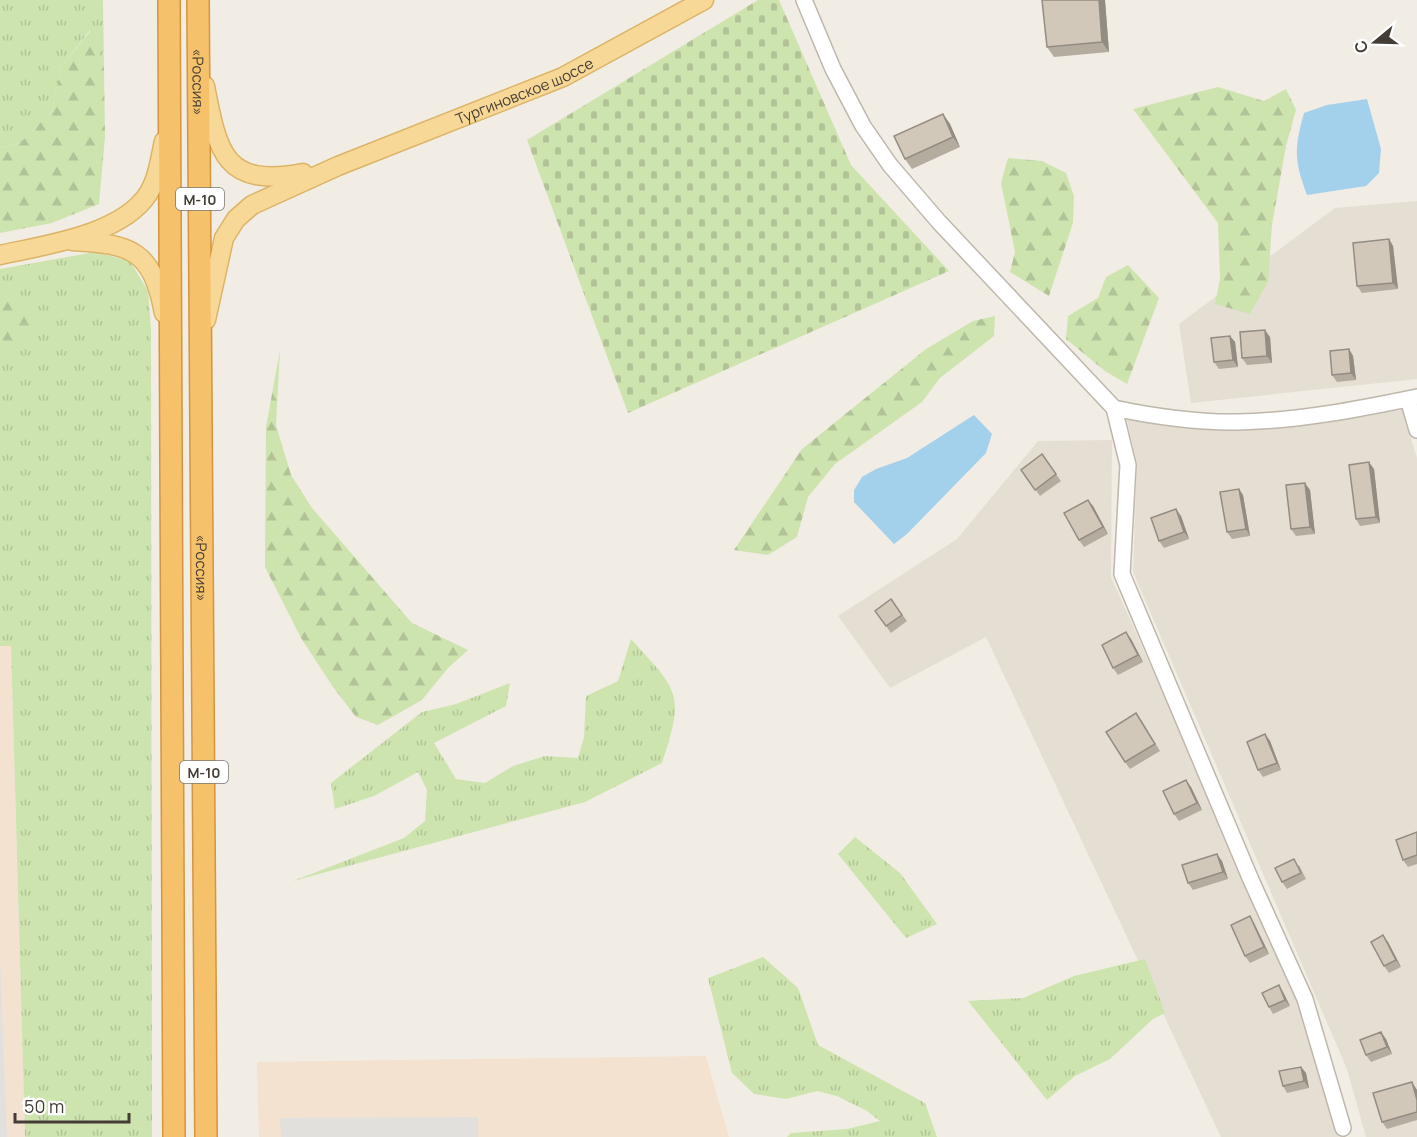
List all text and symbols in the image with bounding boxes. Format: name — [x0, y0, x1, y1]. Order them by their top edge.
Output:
north arrow — [1345, 12, 1405, 72]
text: С — [1348, 38, 1373, 56]
street label: «Россия» — [188, 48, 209, 116]
street label: Тургиновское шоссе — [452, 52, 597, 129]
road number: М-10 — [176, 188, 224, 210]
street label: «Россия» — [191, 534, 213, 602]
road number: М-10 — [180, 761, 228, 783]
scale bar — [15, 1086, 129, 1124]
text: 50 m — [24, 1094, 64, 1118]

